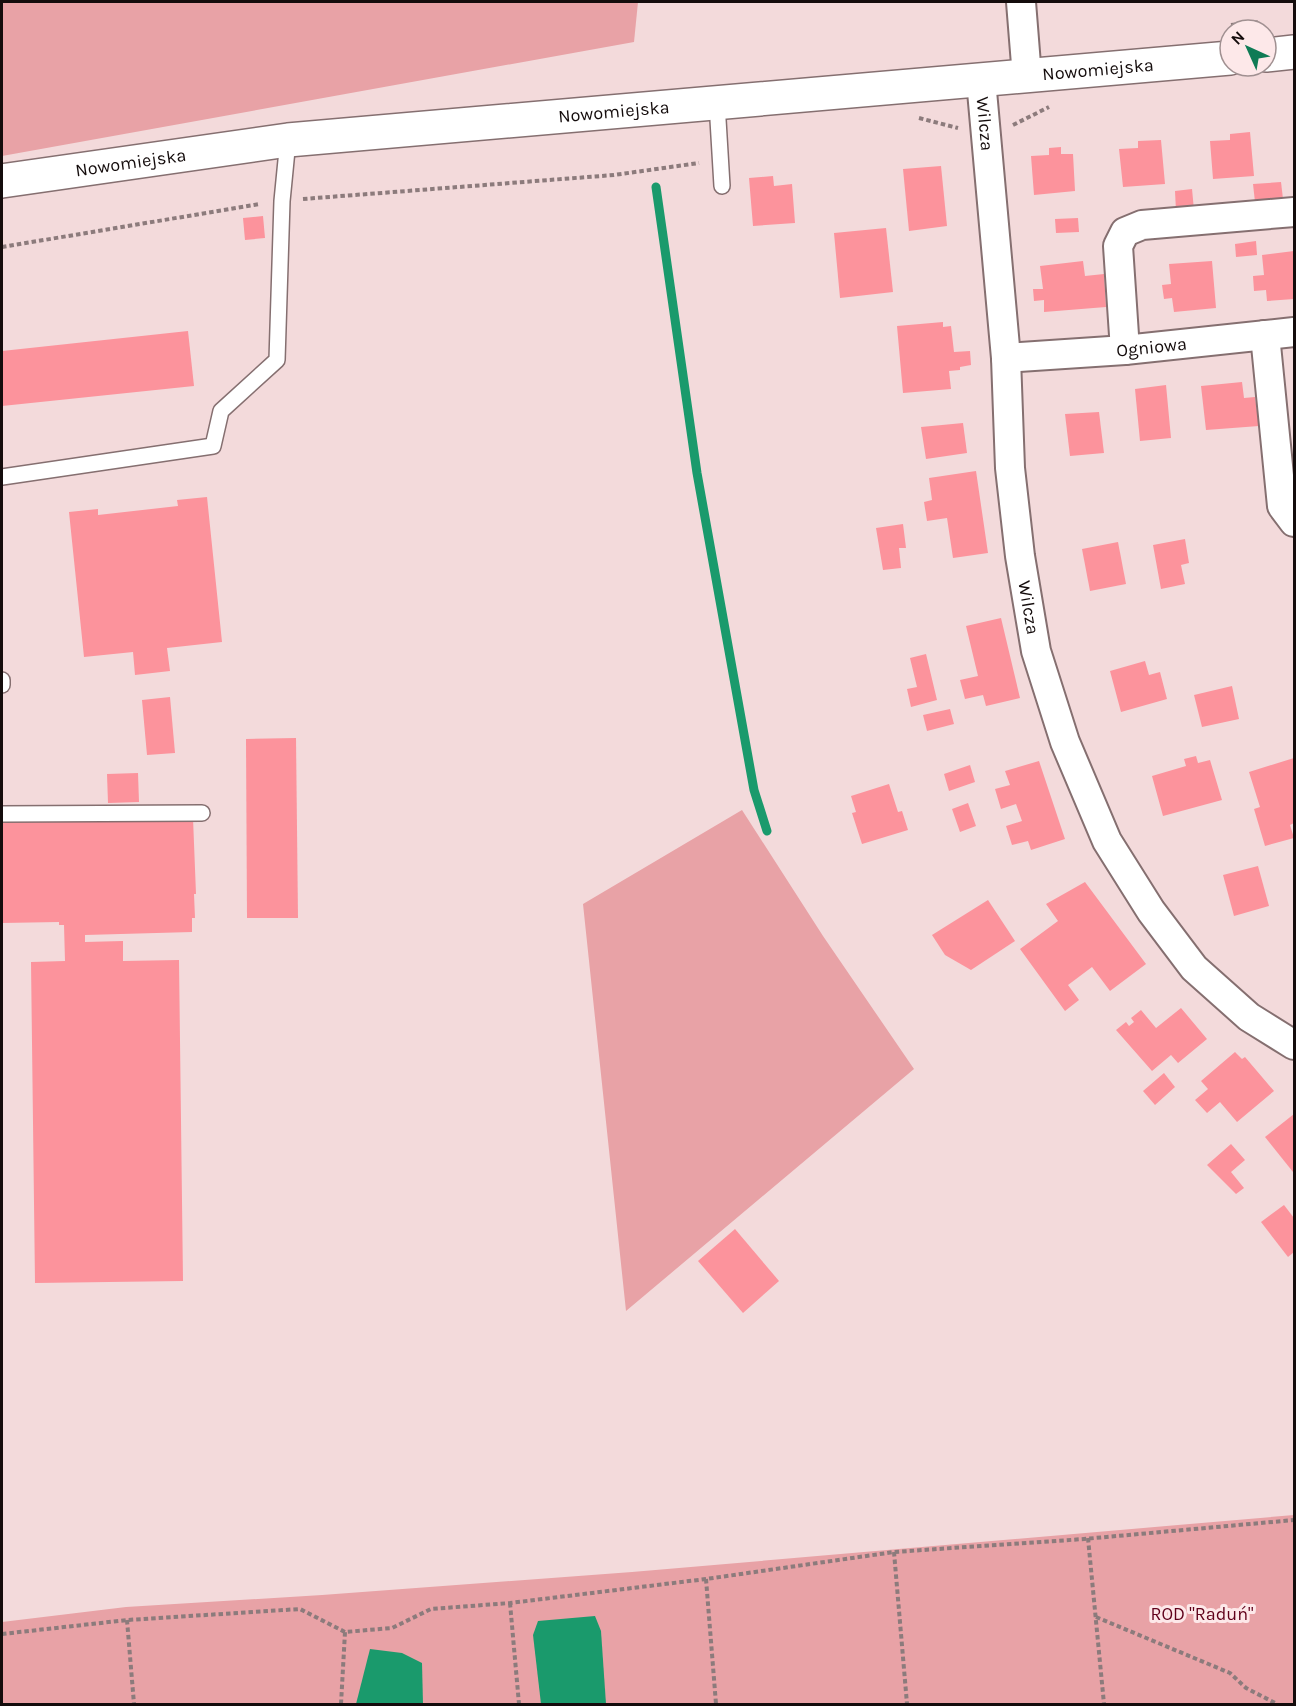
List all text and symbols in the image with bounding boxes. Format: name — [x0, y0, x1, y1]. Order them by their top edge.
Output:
north arrow — [1218, 18, 1278, 78]
text: N — [1227, 27, 1249, 49]
street label: Nowomiejska — [1041, 54, 1155, 85]
street label: Nowomiejska — [557, 96, 670, 127]
street label: Wilcza — [972, 96, 998, 152]
street label: Nowomiejska — [74, 144, 188, 181]
street label: Ogniowa — [1116, 332, 1188, 362]
street label: Wilcza — [1013, 579, 1044, 636]
park label: ROD "Raduń" — [1150, 1603, 1254, 1625]

